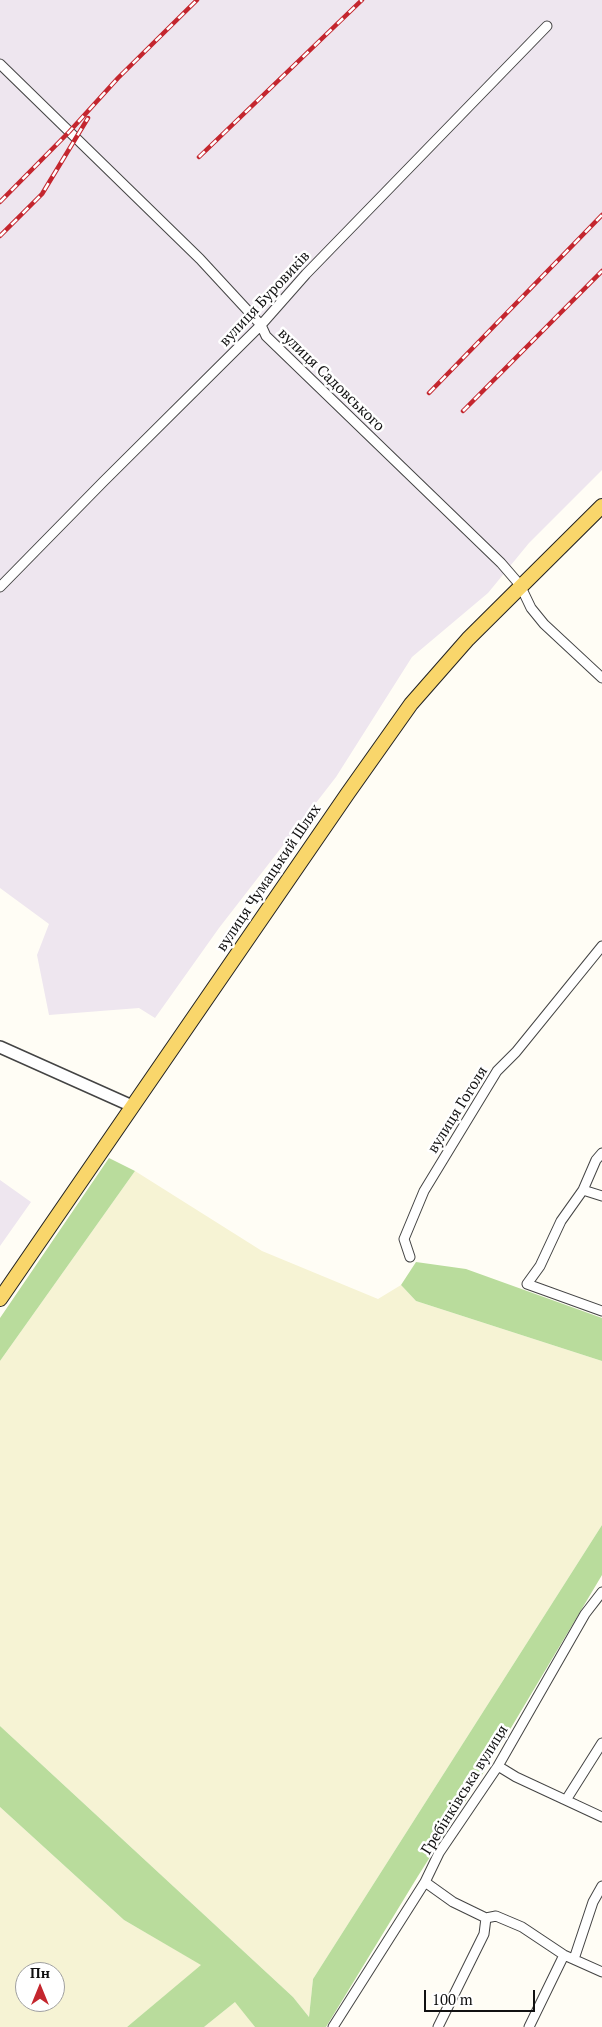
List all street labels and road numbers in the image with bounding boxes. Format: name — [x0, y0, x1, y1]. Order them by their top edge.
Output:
street label: вулиця Буровиків — [216, 247, 314, 351]
street label: вулиця Садовського — [274, 325, 388, 435]
street label: вулиця Чумацький Шлях — [213, 801, 325, 955]
street label: вулиця Гоголя — [424, 1063, 492, 1157]
street label: Гребінківська вулиця — [418, 1722, 512, 1858]

